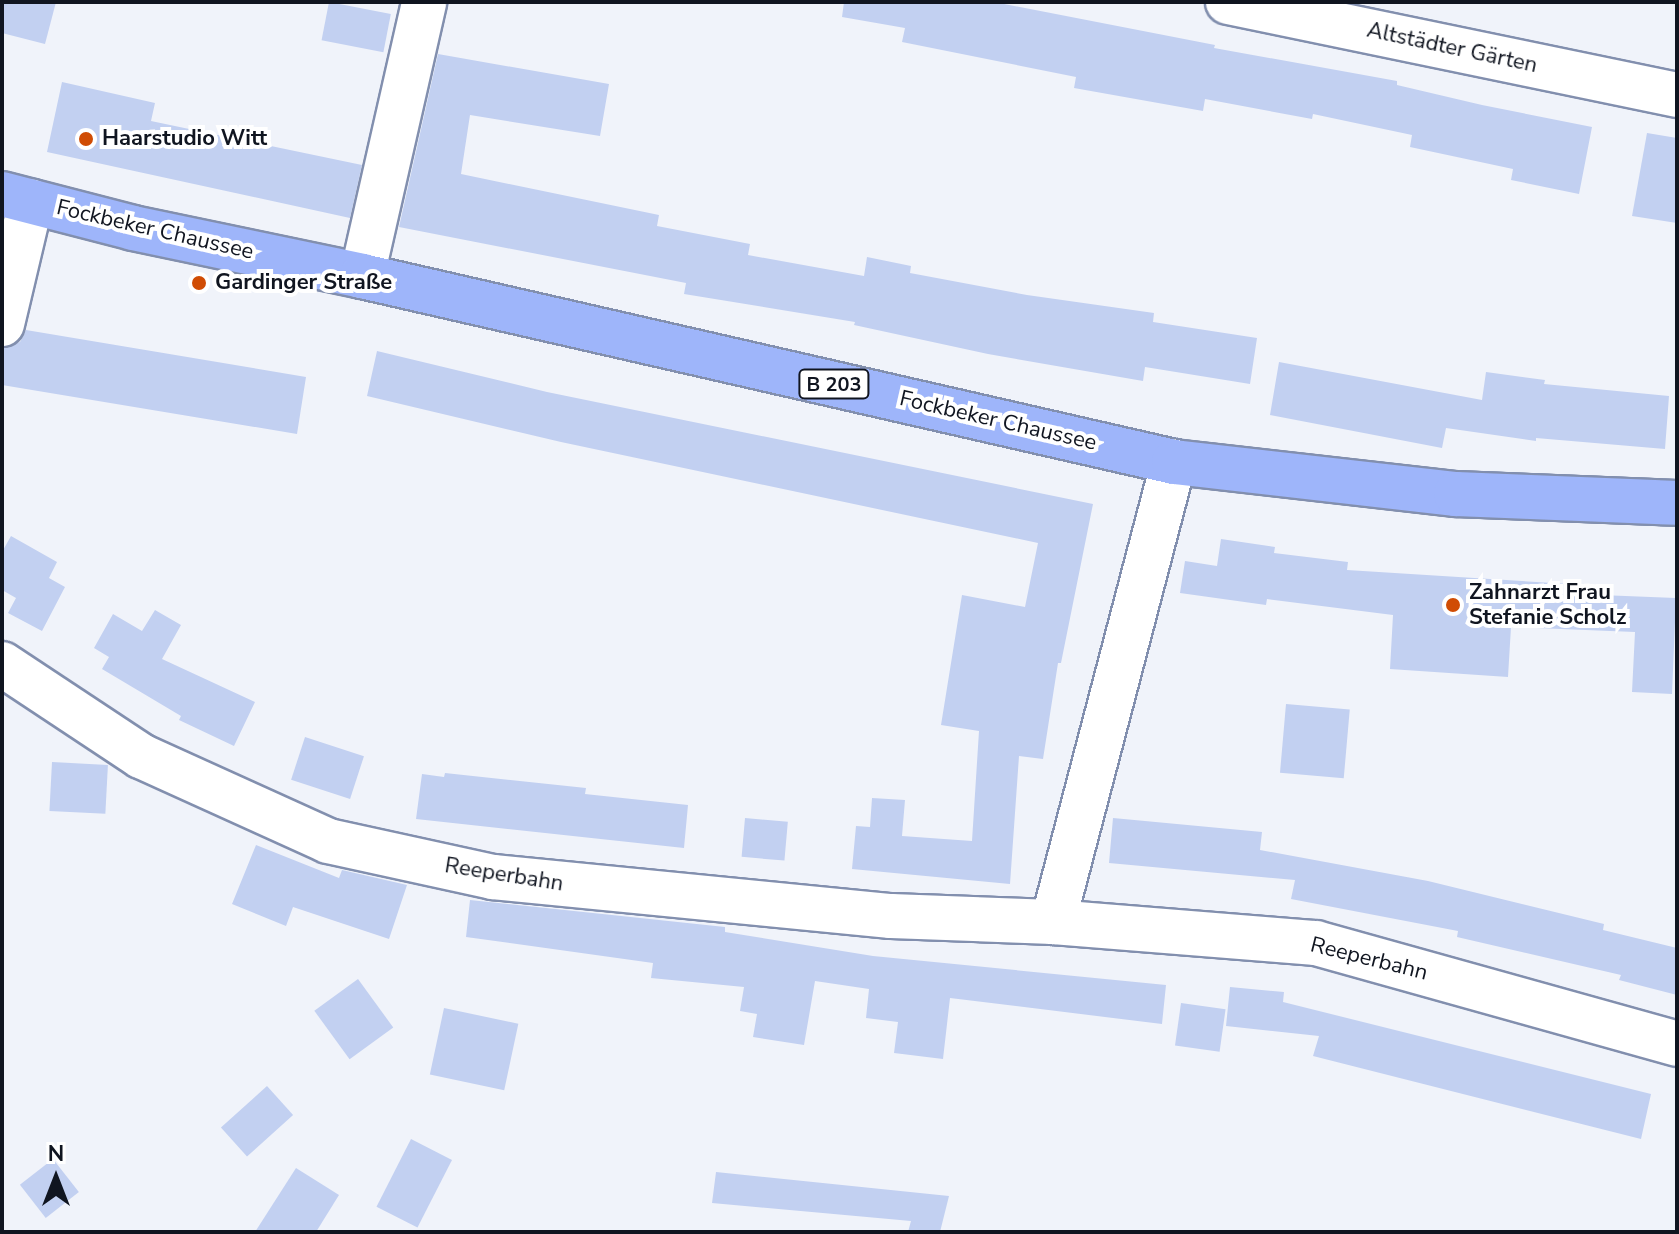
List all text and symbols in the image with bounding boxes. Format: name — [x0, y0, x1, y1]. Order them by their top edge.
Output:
street label: Altstädter Gärten — [1364, 17, 1540, 79]
place label: Haarstudio Witt — [102, 126, 267, 152]
marker: Haarstudio Witt — [77, 130, 95, 148]
street label: Fockbeker Chaussee — [54, 194, 256, 266]
place label: Gardinger Straße — [215, 270, 392, 296]
marker: Gardinger Straße — [190, 274, 208, 292]
road number: B 203 — [798, 368, 870, 400]
street label: Fockbeker Chaussee — [897, 385, 1099, 457]
place label: Zahnarzt Frau Stefanie Scholz — [1469, 579, 1627, 630]
marker: Zahnarzt Frau Stefanie Scholz — [1444, 596, 1462, 614]
street label: Reeperbahn — [443, 853, 565, 897]
street label: Reeperbahn — [1308, 932, 1430, 986]
north arrow — [16, 1138, 96, 1218]
text: N — [48, 1139, 64, 1169]

